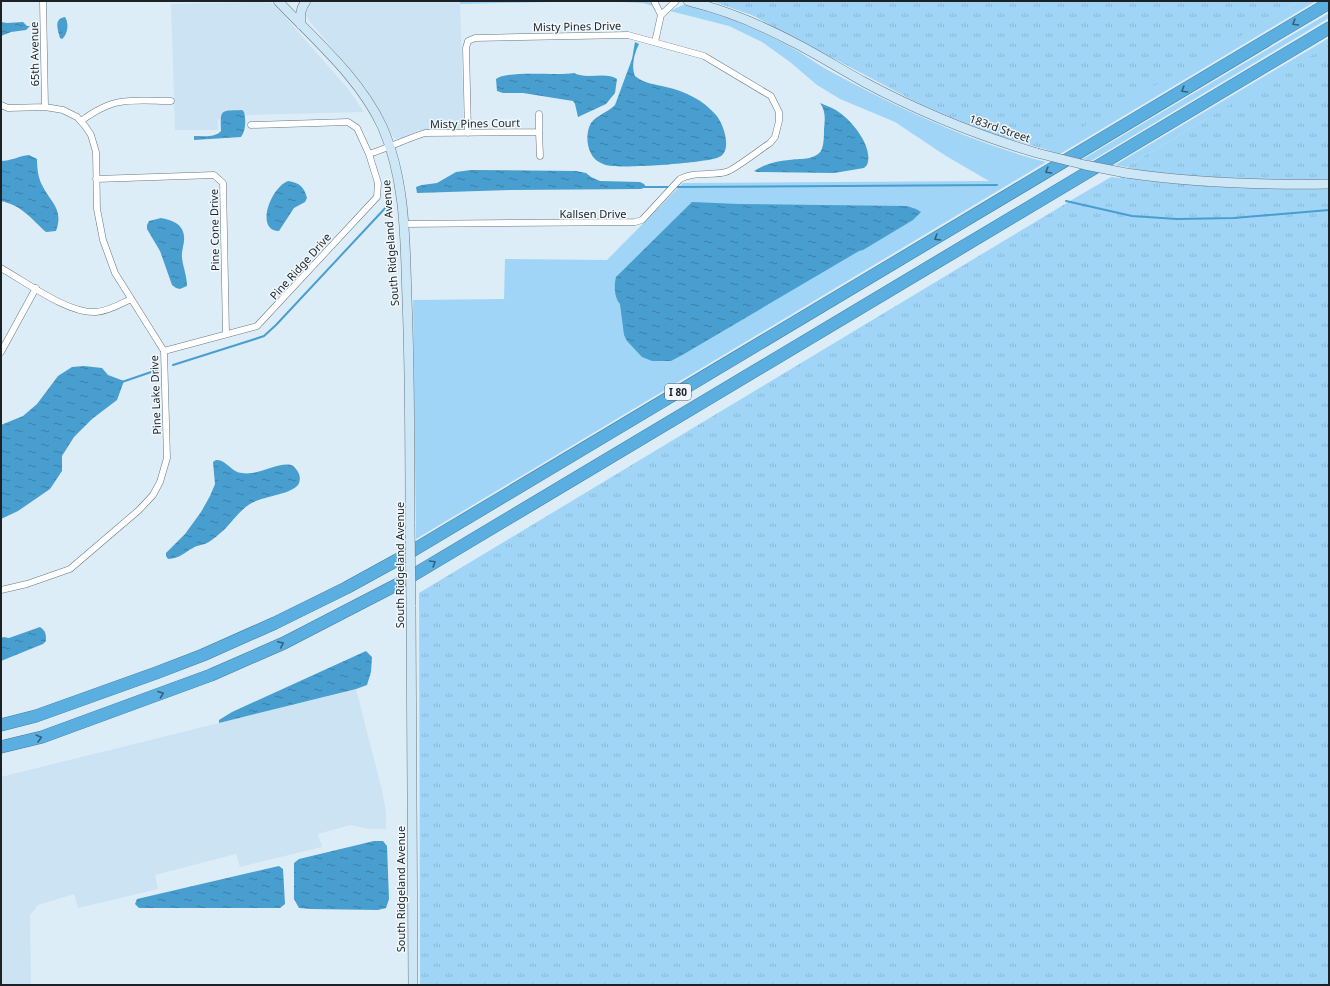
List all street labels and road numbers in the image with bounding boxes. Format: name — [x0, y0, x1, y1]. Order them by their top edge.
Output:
street label: Misty Pines Drive — [533, 18, 621, 34]
street label: 65th Avenue — [26, 21, 42, 87]
street label: 183rd Street — [968, 111, 1033, 145]
street label: Misty Pines Court — [430, 115, 520, 131]
street label: South Ridgeland Avenue — [378, 179, 402, 307]
street label: Pine Cone Drive — [206, 189, 222, 271]
street label: Kallsen Drive — [560, 206, 627, 221]
street label: Pine Ridge Drive — [266, 229, 334, 303]
street label: Pine Lake Drive — [146, 355, 164, 435]
road number: I 80 — [665, 384, 691, 400]
street label: South Ridgeland Avenue — [392, 502, 407, 628]
street label: South Ridgeland Avenue — [393, 826, 408, 952]

